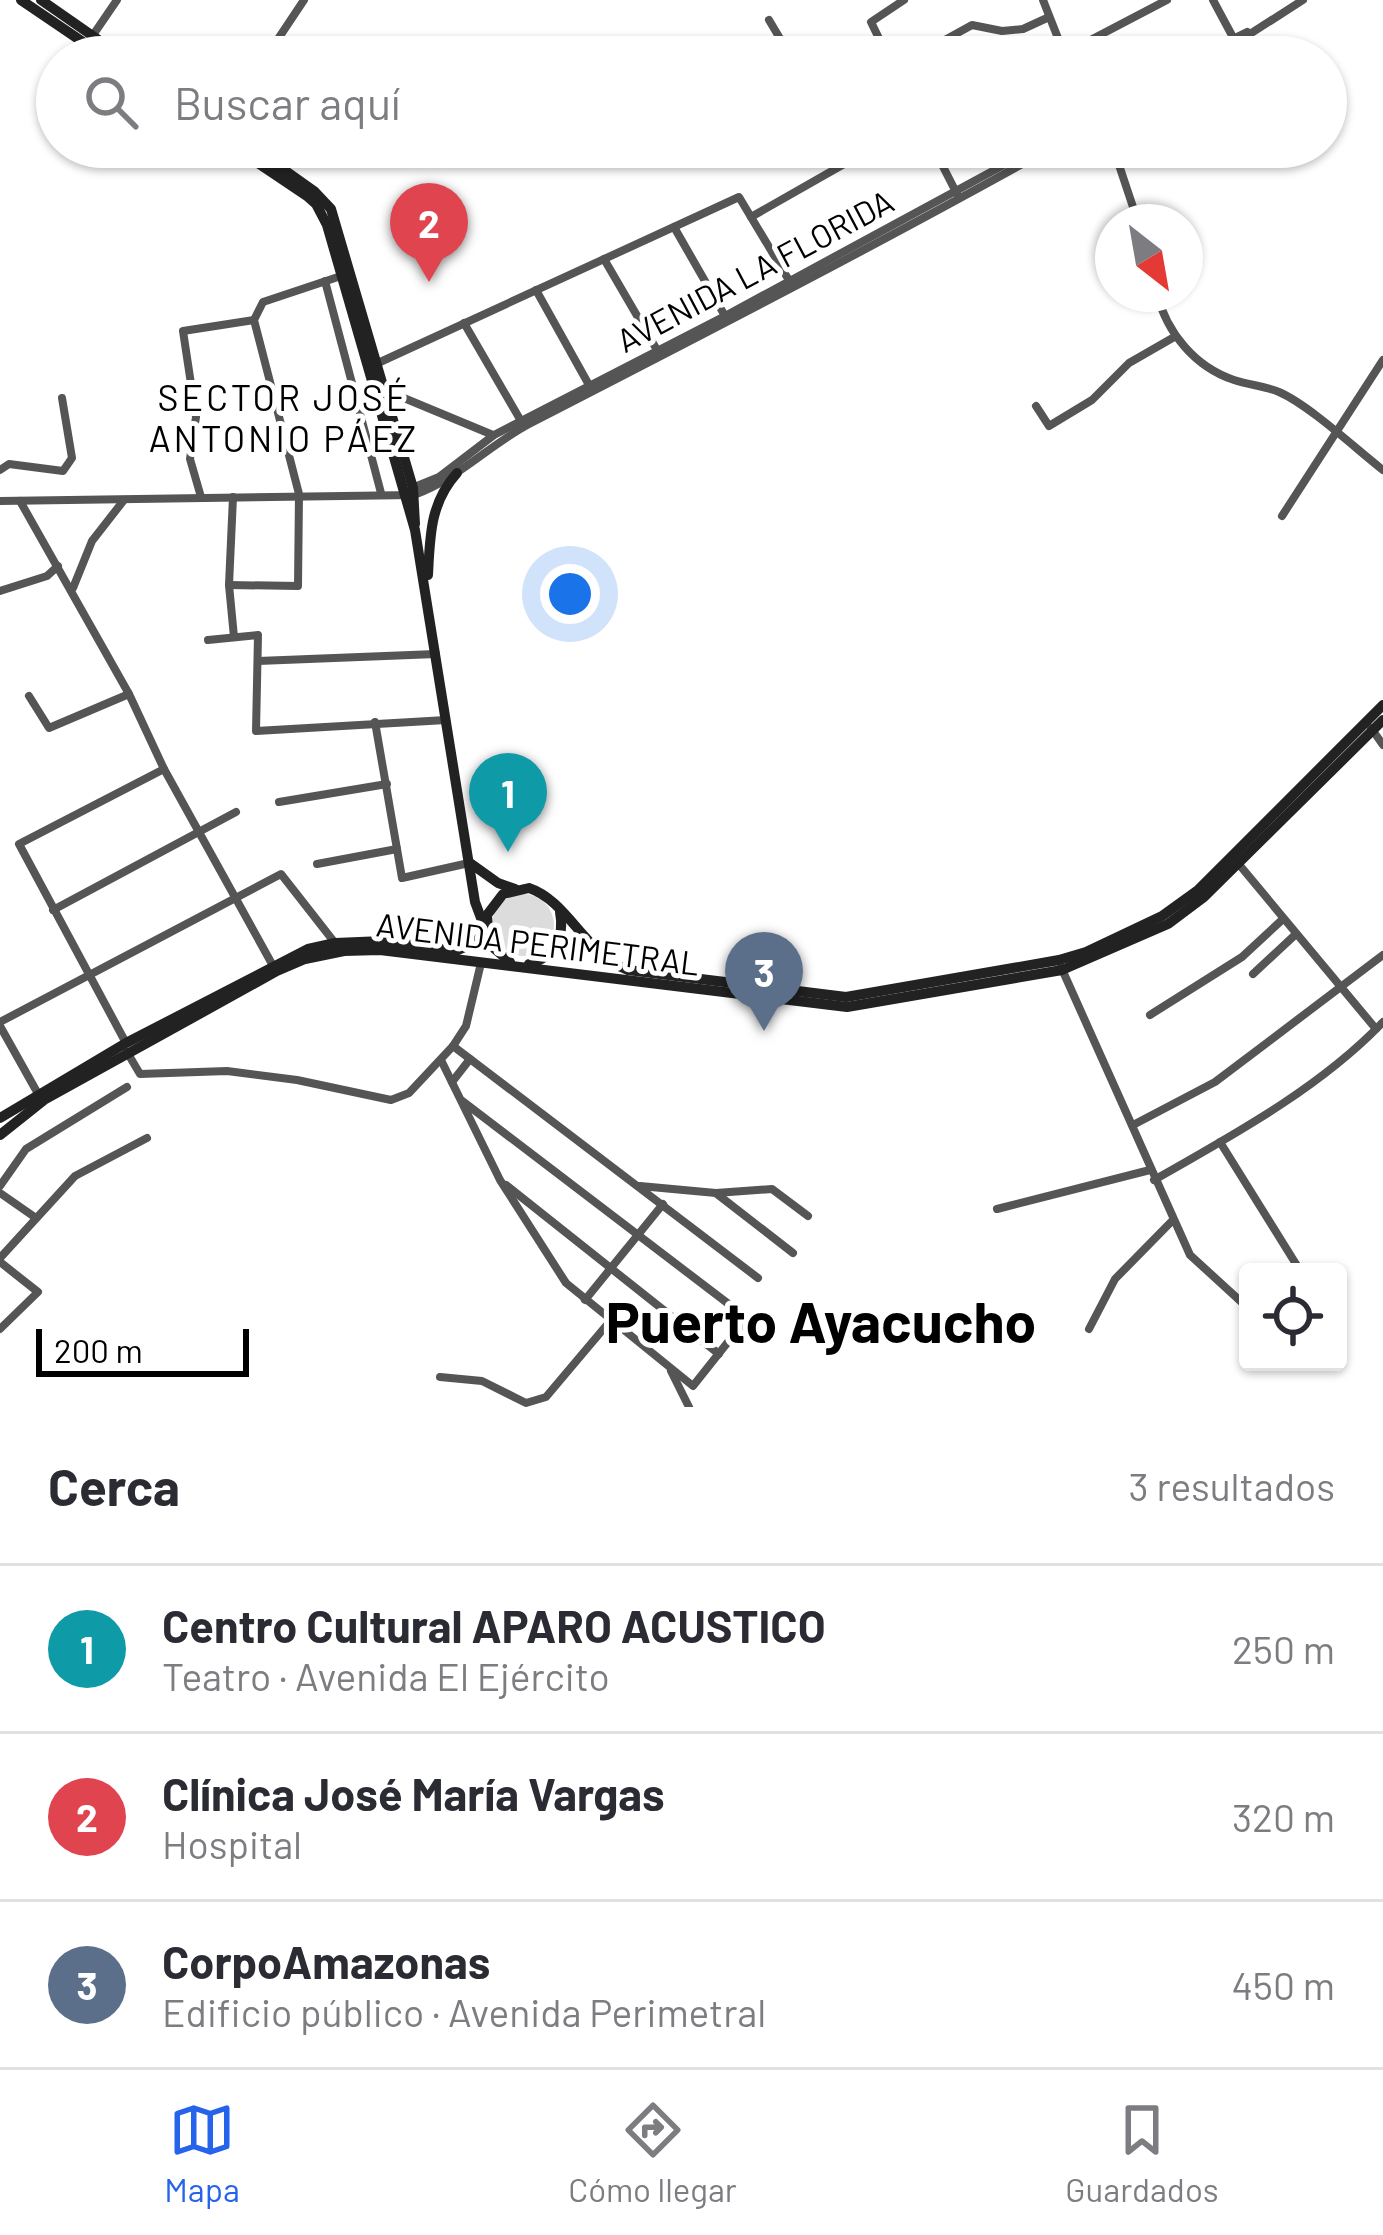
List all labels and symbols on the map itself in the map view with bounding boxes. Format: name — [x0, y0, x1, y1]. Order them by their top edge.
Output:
street label: AVENIDA LA FLORIDA — [609, 180, 900, 360]
pin: 2 — [390, 183, 468, 282]
north arrow — [1095, 204, 1203, 312]
district label: SECTOR JOSÉ ANTONIO PÁEZ — [149, 375, 419, 459]
your location — [540, 564, 600, 624]
pin: 1 — [469, 753, 547, 852]
street label: AVENIDA PERIMETRAL — [374, 903, 702, 983]
pin: 3 — [725, 932, 803, 1031]
district label: Puerto Ayacucho — [606, 1286, 1036, 1355]
scale bar — [36, 1323, 249, 1376]

